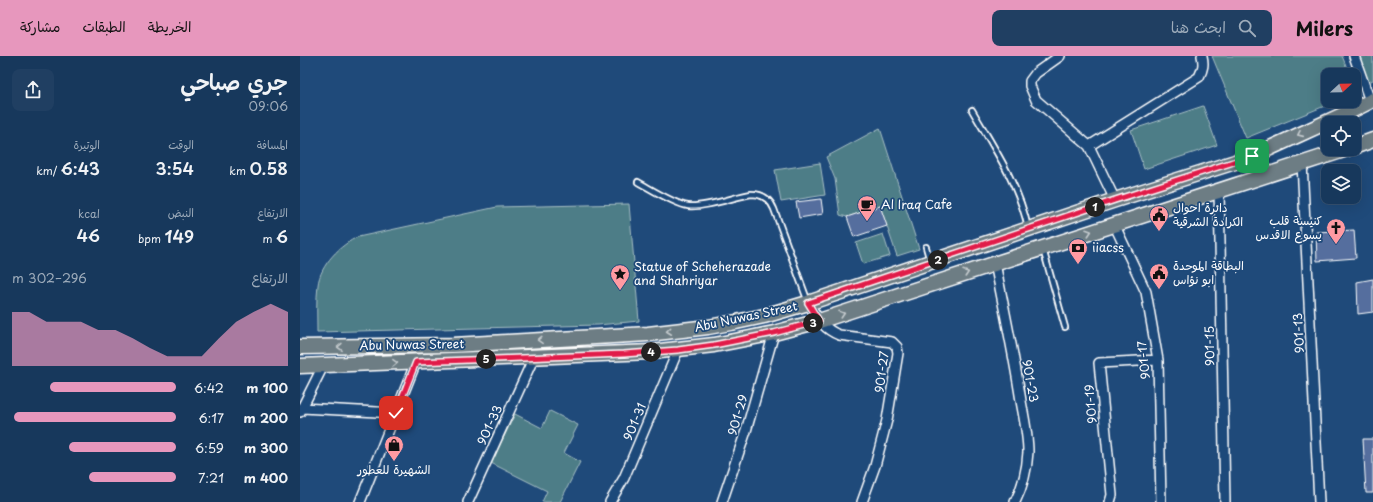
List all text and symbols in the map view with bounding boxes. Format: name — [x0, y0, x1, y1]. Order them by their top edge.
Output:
search box — [992, 10, 1272, 46]
text: Milers — [1296, 14, 1353, 42]
text: ابحث هنا — [1171, 15, 1226, 38]
text: مشاركة — [20, 16, 60, 37]
text: الطبقات — [82, 16, 126, 37]
text: الخريطة — [148, 16, 191, 37]
icon: search — [1236, 17, 1258, 39]
text: جري صباحي — [180, 64, 288, 97]
north arrow — [1321, 68, 1361, 108]
map controls — [1321, 68, 1361, 204]
button: share — [12, 69, 54, 111]
text: 09:06 — [249, 96, 288, 115]
button: locate — [1321, 116, 1361, 156]
one-way arrow — [1297, 130, 1304, 138]
text: الوتيرة — [73, 136, 100, 153]
text: الوقت — [168, 136, 194, 153]
text: المسافة — [257, 136, 288, 153]
pin — [1235, 139, 1269, 173]
icon: arrive — [1241, 145, 1263, 167]
text: 6:43 — [61, 155, 100, 181]
text: 3:54 — [156, 155, 194, 181]
text: 0.58 — [249, 155, 288, 181]
text: /km — [36, 162, 61, 179]
text: km — [229, 162, 249, 179]
button: layers — [1321, 164, 1361, 204]
cafe icon: Al Iraq Cafe — [856, 194, 878, 222]
place label: Al Iraq Cafe — [881, 195, 952, 213]
pin: 1 — [1085, 197, 1105, 217]
text: 1 — [1092, 198, 1098, 215]
place label: دائرة احوال الكرادة الشرقية — [1173, 198, 1243, 230]
text: النبض — [168, 204, 194, 221]
text: الارتفاع — [257, 204, 288, 221]
public building icon: دائرة احوال الكرادة الشرقية — [1148, 204, 1170, 232]
text: kcal — [78, 205, 100, 222]
place label: كنيسة قلب يسوع الاقدس — [1256, 211, 1322, 244]
church icon: كنيسة قلب يسوع الاقدس — [1325, 217, 1347, 245]
text: 46 — [77, 222, 100, 248]
text: 149 — [165, 223, 194, 249]
text: 6 — [276, 223, 288, 249]
one-way arrow — [1086, 228, 1093, 237]
text: bpm — [138, 230, 165, 247]
text: m — [262, 230, 276, 247]
bank icon: iiacss — [1067, 237, 1089, 265]
place label: iiacss — [1092, 238, 1124, 256]
pin: 2 — [928, 250, 948, 270]
text: 2 — [934, 251, 942, 268]
place label: البطاقة الموحدة ابو نؤاس — [1173, 256, 1244, 288]
place label: Statue of Scheherazade and Shahriyar — [634, 257, 771, 289]
public building icon: البطاقة الموحدة ابو نؤاس — [1148, 262, 1170, 290]
place icon: Statue of Scheherazade and Shahriyar — [609, 263, 631, 291]
text: 296–302 m — [12, 268, 87, 287]
text: الارتفاع — [252, 268, 288, 287]
one-way arrow — [962, 269, 969, 278]
street label: Abu Nuwas Street — [693, 296, 799, 336]
one-way arrow — [839, 310, 846, 318]
street label: 901-13 — [1288, 312, 1308, 354]
pin: 3 — [803, 313, 823, 333]
text: 3 — [809, 314, 817, 331]
street label: 901-15 — [1200, 326, 1218, 366]
one-way arrow — [666, 327, 672, 336]
street label: Abu Nuwas Street — [359, 334, 465, 354]
one-way arrow — [537, 336, 543, 345]
street label: 901-17 — [1132, 339, 1154, 380]
pin: 4 — [641, 342, 661, 362]
one-way arrow — [337, 343, 343, 351]
text: 4 — [647, 343, 655, 360]
pin: 5 — [476, 349, 496, 369]
text: 5 — [482, 350, 490, 367]
street label: 901-27 — [870, 350, 892, 394]
street label: 901-23 — [1018, 358, 1044, 404]
one-way arrow — [392, 359, 398, 367]
text: 6:42 — [194, 378, 224, 397]
text: 100 m — [246, 378, 288, 397]
street label: 901-19 — [1079, 384, 1101, 424]
street label: 901-29 — [723, 392, 751, 437]
pin — [379, 396, 413, 430]
street label: 901-31 — [618, 400, 650, 443]
icon: check — [385, 402, 407, 424]
street label: 901-33 — [472, 402, 506, 448]
text: 6:17 — [198, 408, 224, 427]
text: 200 m — [244, 408, 288, 427]
shop icon: الشهيرة للعطور — [383, 434, 405, 462]
text: 6:59 — [195, 438, 224, 457]
text: 300 m — [244, 438, 288, 457]
place label: الشهيرة للعطور — [357, 460, 430, 478]
text: 7:21 — [198, 468, 224, 487]
text: 400 m — [244, 468, 288, 487]

